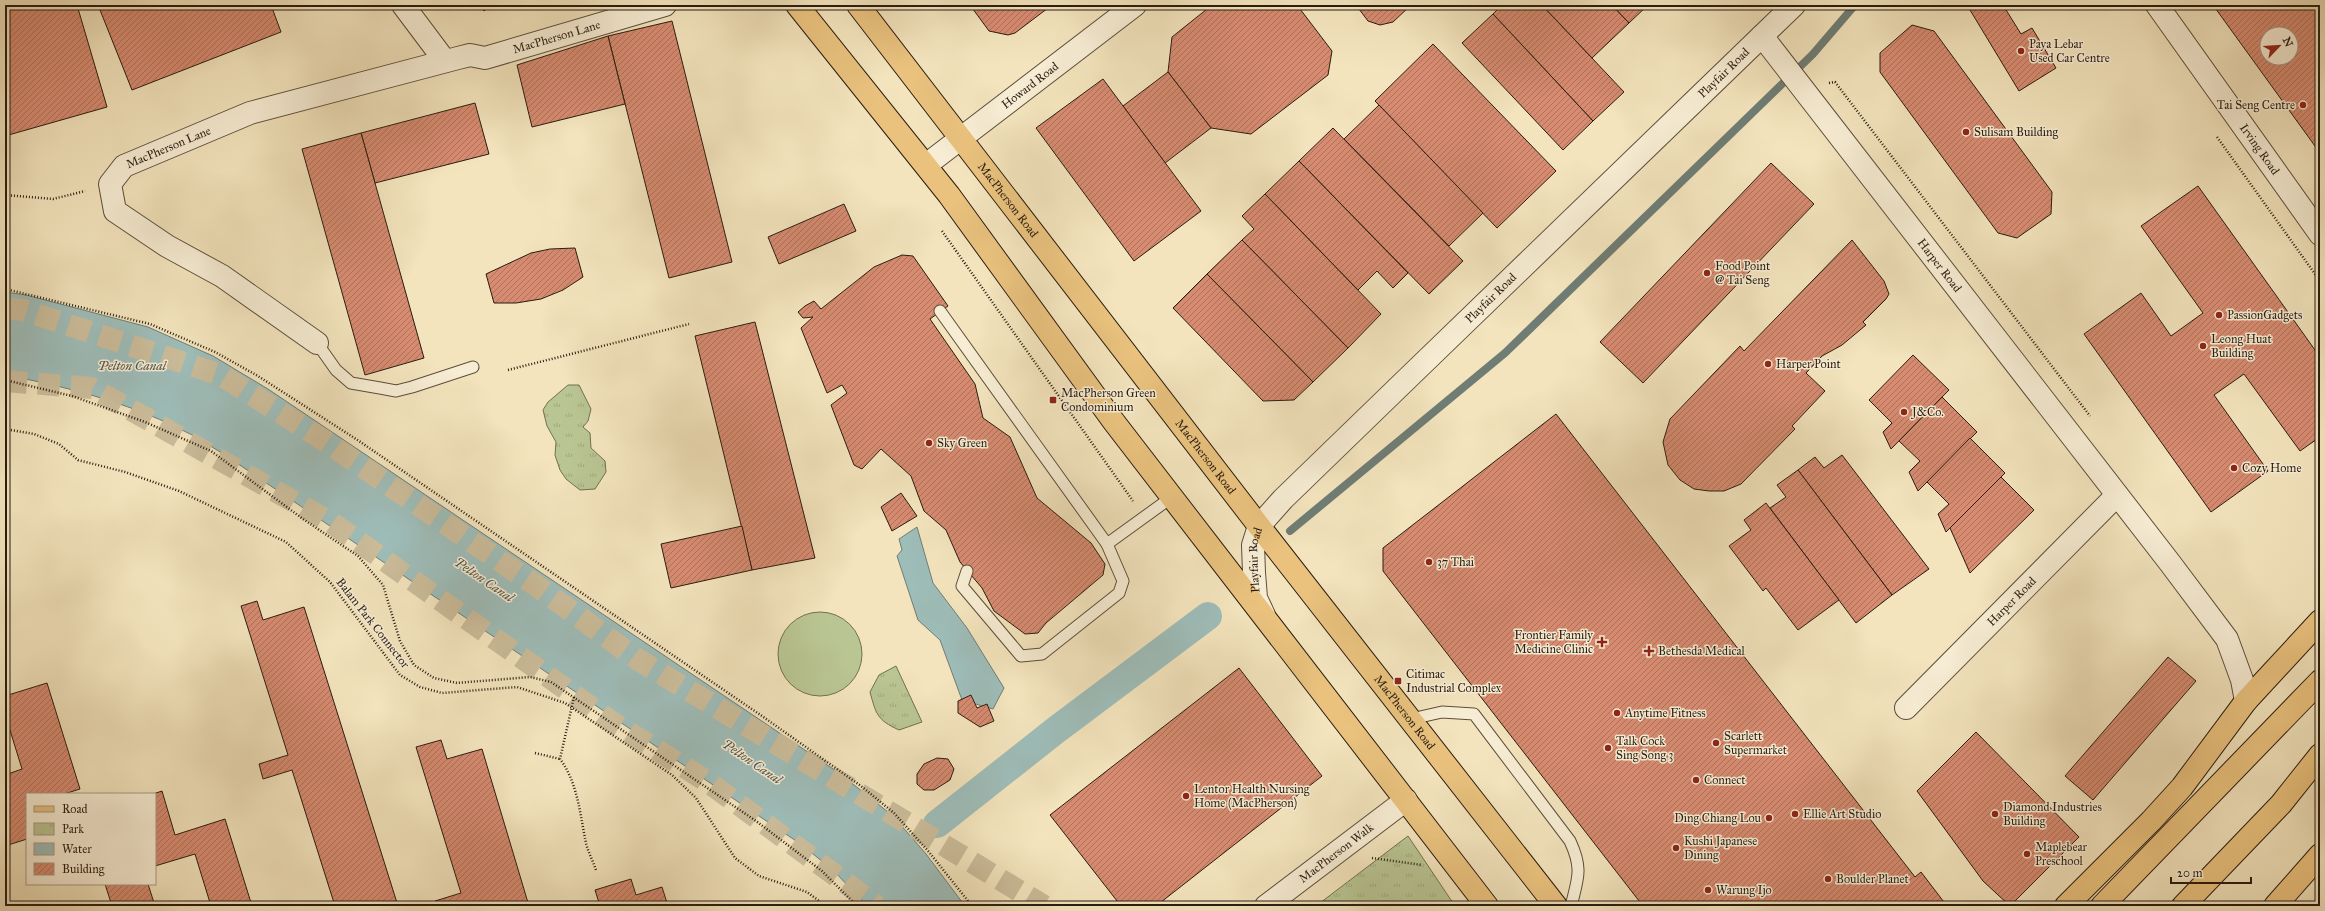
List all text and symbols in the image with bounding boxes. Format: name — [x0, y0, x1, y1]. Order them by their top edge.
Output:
street label: MacPherson Lane — [511, 17, 602, 56]
north arrow — [2259, 26, 2299, 66]
text: N — [2280, 35, 2296, 50]
place label: Paya Lebar Used Car Centre — [2029, 37, 2110, 65]
street label: Playfair Road — [1695, 45, 1752, 101]
marker: Paya Lebar Used Car Centre — [2016, 46, 2026, 56]
street label: Howard Road — [999, 59, 1061, 112]
place label: Tai Seng Centre — [2217, 98, 2295, 113]
marker: Tai Seng Centre — [2298, 100, 2308, 110]
street label: Irving Road — [2237, 121, 2283, 177]
street label: MacPherson Lane — [124, 123, 213, 171]
place label: Sulisam Building — [1974, 125, 2059, 140]
marker: Sulisam Building — [1961, 127, 1971, 137]
street label: MacPherson Road — [975, 160, 1041, 240]
street label: Harper Road — [1915, 236, 1965, 295]
place label: Food Point @ Tai Seng — [1715, 259, 1771, 288]
marker: Food Point @ Tai Seng — [1702, 268, 1712, 278]
street label: Playfair Road — [1462, 270, 1519, 326]
place label: PassionGadgets — [2227, 308, 2302, 323]
marker: PassionGadgets — [2214, 310, 2224, 320]
place label: Leong Huat Building — [2211, 332, 2272, 361]
marker: Leong Huat Building — [2198, 341, 2208, 351]
place label: Harper Point — [1776, 357, 1841, 371]
water label: Pelton Canal — [98, 358, 168, 374]
marker: Harper Point — [1763, 359, 1773, 369]
place label: MacPherson Green Condominium — [1061, 386, 1156, 414]
marker: MacPherson Green Condominium — [1048, 395, 1058, 405]
place label: J&Co. — [1910, 405, 1944, 420]
marker: J&Co. — [1899, 407, 1909, 417]
street label: MacPherson Road — [1172, 417, 1239, 497]
place label: Sky Green — [937, 436, 988, 450]
marker: Sky Green — [924, 438, 934, 448]
place label: Cozy Home — [2242, 461, 2301, 475]
marker: Cozy Home — [2229, 463, 2239, 473]
street label: Playfair Road — [1246, 526, 1265, 593]
water label: Pelton Canal — [451, 554, 518, 607]
place label: 37 Thai — [1437, 555, 1475, 569]
marker: 37 Thai — [1424, 557, 1434, 567]
street label: Harper Road — [1984, 574, 2039, 629]
street label: Balam Park Connector — [333, 575, 413, 671]
place label: Frontier Family Medicine Clinic — [1514, 628, 1593, 656]
marker: Frontier Family Medicine Clinic — [1596, 636, 1608, 648]
place label: Bethesda Medical — [1658, 644, 1746, 658]
marker: Bethesda Medical — [1643, 645, 1655, 657]
place label: Citimac Industrial Complex — [1406, 667, 1502, 695]
street label: MacPherson Road — [1371, 672, 1438, 752]
marker: Citimac Industrial Complex — [1393, 676, 1403, 686]
place label: Anytime Fitness — [1624, 706, 1706, 720]
marker: Anytime Fitness — [1612, 708, 1622, 718]
place label: Scarlett Supermarket — [1724, 729, 1788, 757]
place label: Talk Cock Sing Song 3 — [1616, 734, 1674, 763]
water label: Pelton Canal — [719, 736, 786, 789]
marker: Scarlett Supermarket — [1711, 738, 1721, 748]
marker: Talk Cock Sing Song 3 — [1603, 743, 1613, 753]
place label: Connect — [1704, 773, 1746, 787]
marker: Connect — [1691, 775, 1701, 785]
place label: Lentor Health Nursing Home (MacPherson) — [1194, 782, 1310, 810]
marker: Lentor Health Nursing Home (MacPherson) — [1181, 791, 1191, 801]
legend — [26, 793, 156, 885]
place label: Diamond Industries Building — [2003, 800, 2102, 829]
text: Road — [62, 802, 88, 816]
place label: Ellie Art Studio — [1803, 807, 1881, 821]
marker: Ellie Art Studio — [1790, 809, 1800, 819]
marker: Diamond Industries Building — [1990, 809, 2000, 819]
place label: Ding Chiang Lou — [1674, 811, 1762, 826]
marker: Ding Chiang Lou — [1764, 813, 1774, 823]
street label: MacPherson Walk — [1296, 820, 1377, 886]
text: Park — [62, 822, 84, 836]
place label: Kushi Japanese Dining — [1684, 834, 1757, 863]
place label: Maplebear Preschool — [2035, 840, 2087, 868]
text: Water — [62, 842, 92, 856]
marker: Kushi Japanese Dining — [1671, 843, 1681, 853]
marker: Maplebear Preschool — [2022, 849, 2032, 859]
scale bar — [2171, 859, 2251, 885]
text: Building — [62, 862, 105, 877]
text: 20 m — [2177, 866, 2203, 880]
place label: Boulder Planet — [1836, 872, 1909, 886]
marker: Boulder Planet — [1823, 874, 1833, 884]
place label: Warung Ijo — [1716, 883, 1772, 898]
marker: Warung Ijo — [1703, 885, 1713, 895]

